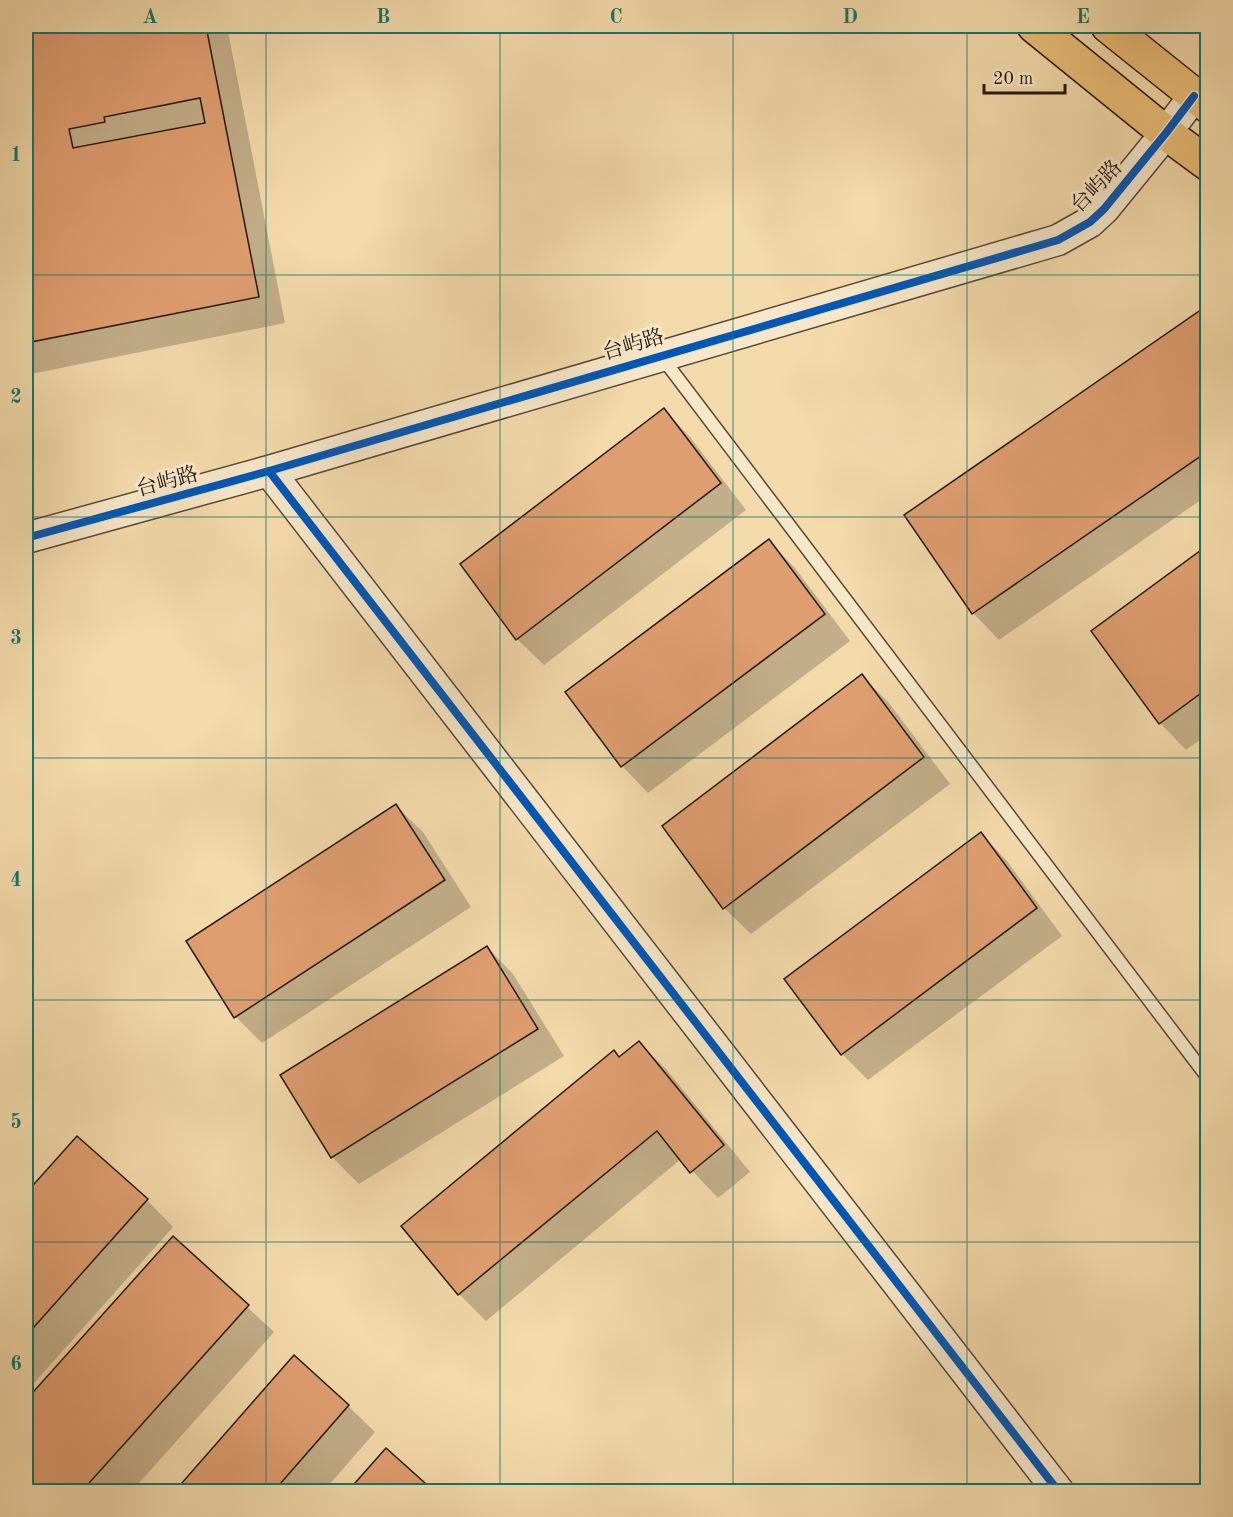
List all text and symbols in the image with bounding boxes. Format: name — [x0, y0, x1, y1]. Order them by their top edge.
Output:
text: A — [142, 8, 158, 28]
text: B — [376, 8, 390, 28]
text: C — [609, 8, 623, 28]
text: D — [842, 8, 858, 28]
text: E — [1076, 8, 1090, 28]
scale bar — [984, 57, 1065, 95]
text: 20 m — [993, 70, 1033, 88]
text: 1 — [10, 146, 22, 166]
street label: 台屿路 — [1066, 156, 1127, 217]
street label: 台屿路 — [600, 325, 667, 364]
text: 2 — [10, 388, 22, 408]
street label: 台屿路 — [134, 462, 201, 501]
text: 3 — [10, 629, 22, 649]
text: 4 — [10, 871, 22, 891]
text: 5 — [10, 1112, 22, 1133]
text: 6 — [10, 1355, 22, 1375]

